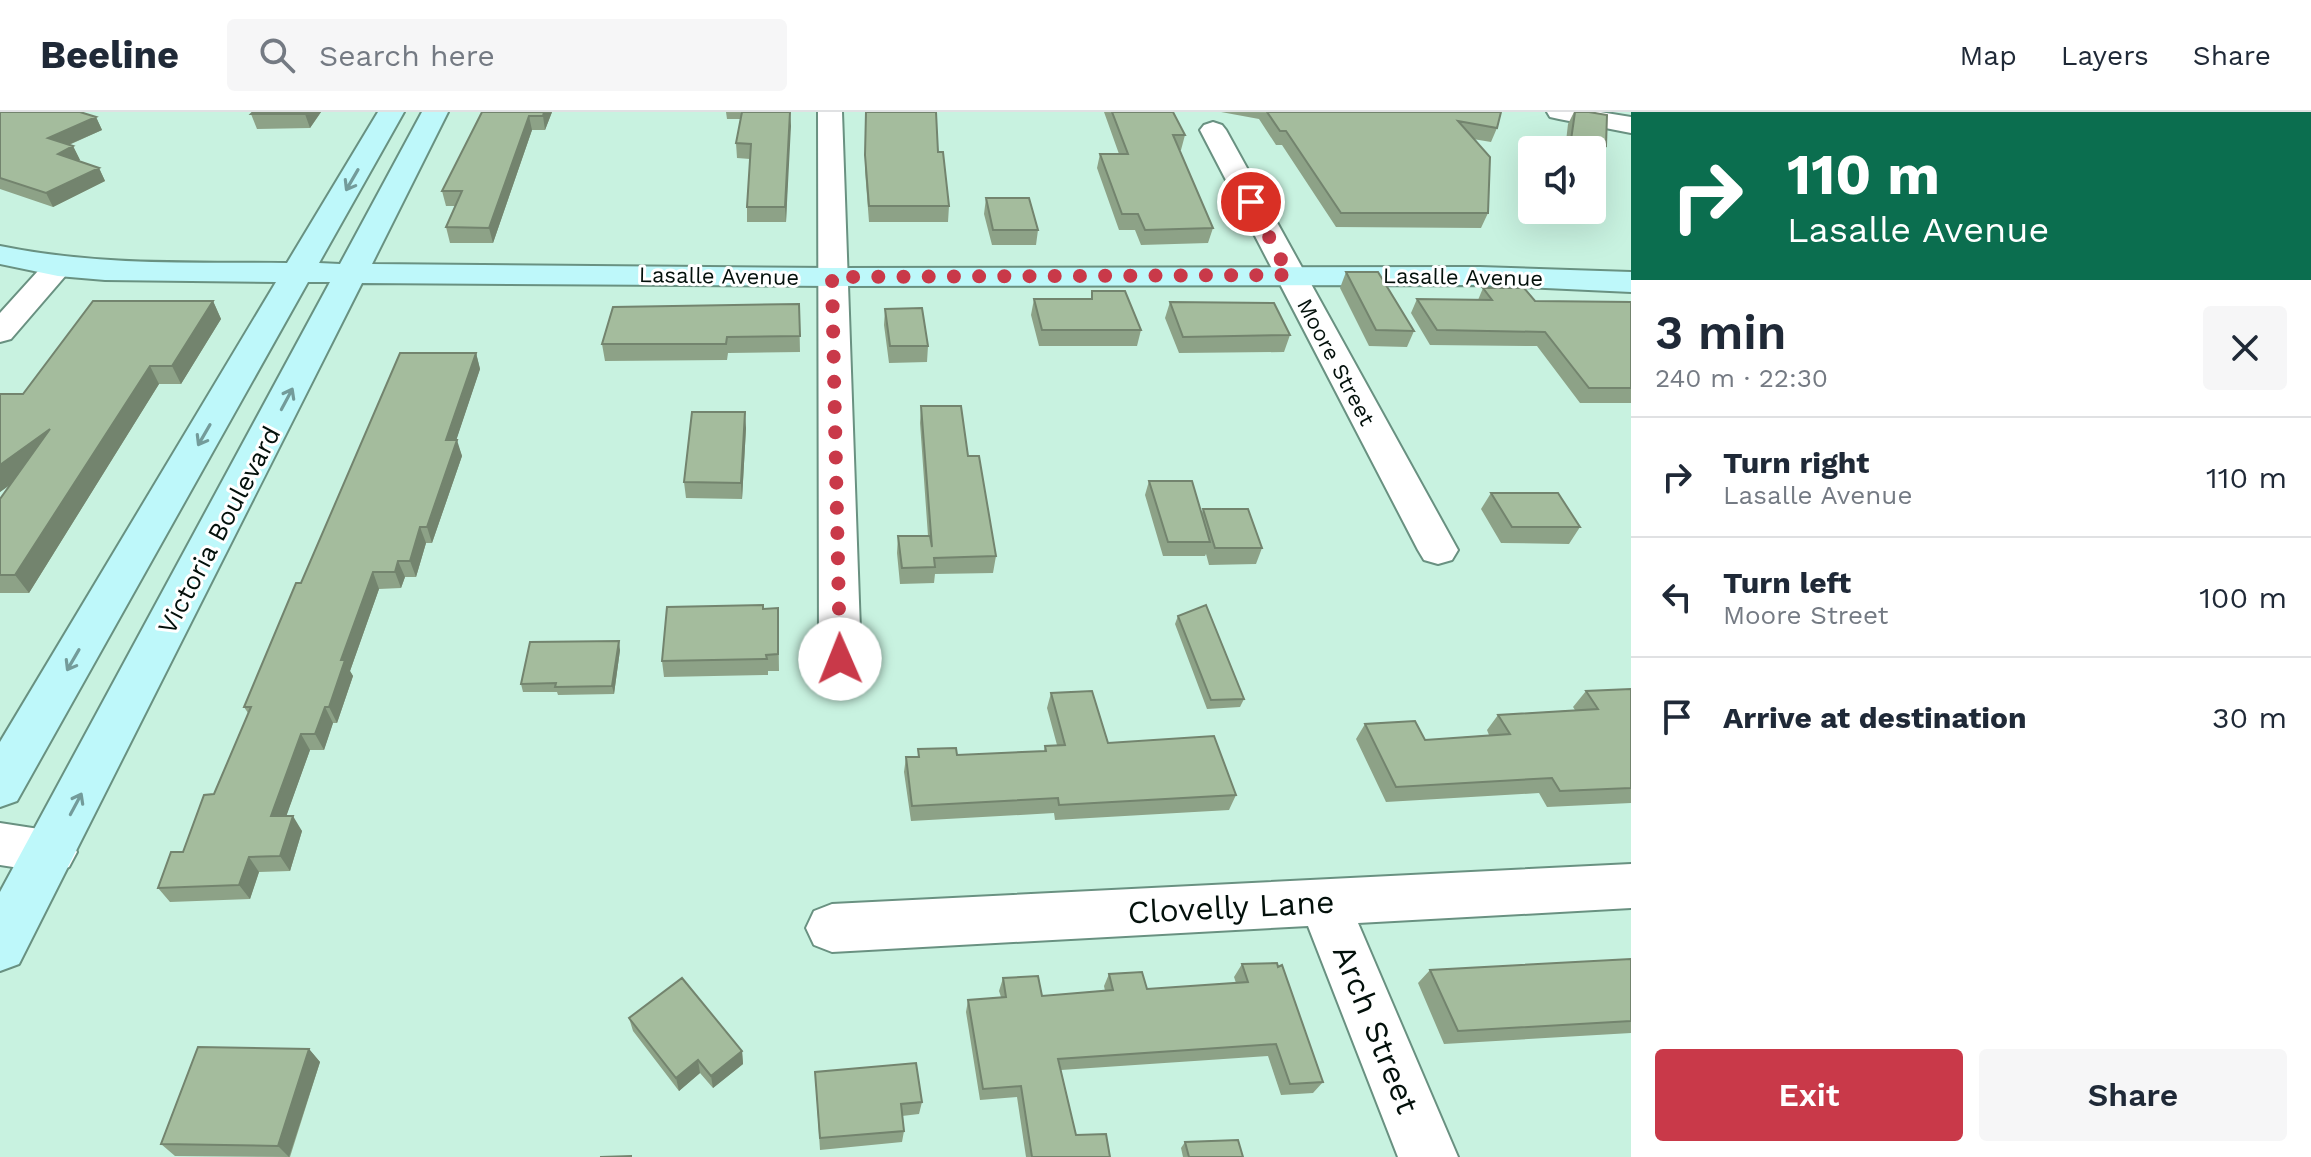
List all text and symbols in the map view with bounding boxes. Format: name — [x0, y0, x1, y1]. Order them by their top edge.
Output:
search box — [227, 19, 787, 91]
text: Beeline — [40, 33, 179, 77]
icon: search — [255, 33, 299, 77]
text: Search here — [319, 38, 495, 73]
text: Map — [1960, 39, 2017, 72]
text: Layers — [2061, 39, 2149, 72]
text: Share — [2193, 39, 2271, 72]
map controls — [1518, 136, 1606, 224]
button: sound — [1518, 136, 1606, 224]
text: 110 m — [1787, 142, 1940, 208]
icon: right — [1655, 144, 1759, 248]
one-way arrow — [344, 167, 359, 191]
pin — [1217, 168, 1285, 236]
icon: arrive — [1229, 180, 1273, 224]
text: Lasalle Avenue — [1787, 209, 2049, 251]
street label: Lasalle Avenue — [639, 262, 799, 290]
street label: Lasalle Avenue — [1383, 263, 1543, 291]
street label: Moore Street — [1292, 294, 1380, 430]
text: 3 min — [1655, 304, 1787, 361]
button: close — [2203, 306, 2287, 390]
text: 240 m · 22:30 — [1655, 363, 1828, 393]
one-way arrow — [280, 388, 296, 412]
street label: Victoria Boulevard — [152, 421, 286, 639]
one-way arrow — [196, 423, 211, 447]
text: Turn right — [1723, 445, 1869, 480]
icon: right — [1655, 455, 1699, 499]
text: 110 m — [2206, 460, 2287, 495]
text: Lasalle Avenue — [1723, 480, 1912, 510]
text: Turn left — [1723, 565, 1851, 600]
icon: left — [1655, 575, 1699, 619]
text: 100 m — [2199, 580, 2287, 615]
text: Moore Street — [1723, 600, 1889, 630]
position arrow — [798, 617, 882, 701]
one-way arrow — [65, 648, 81, 671]
icon: arrive — [1655, 695, 1699, 739]
text: Arrive at destination — [1723, 700, 2027, 735]
text: 30 m — [2212, 700, 2287, 735]
one-way arrow — [69, 792, 85, 816]
street label: Clovelly Lane — [1127, 883, 1335, 931]
street label: Arch Street — [1325, 939, 1427, 1119]
button: Exit — [1655, 1049, 1963, 1141]
button: Share — [1979, 1049, 2287, 1141]

